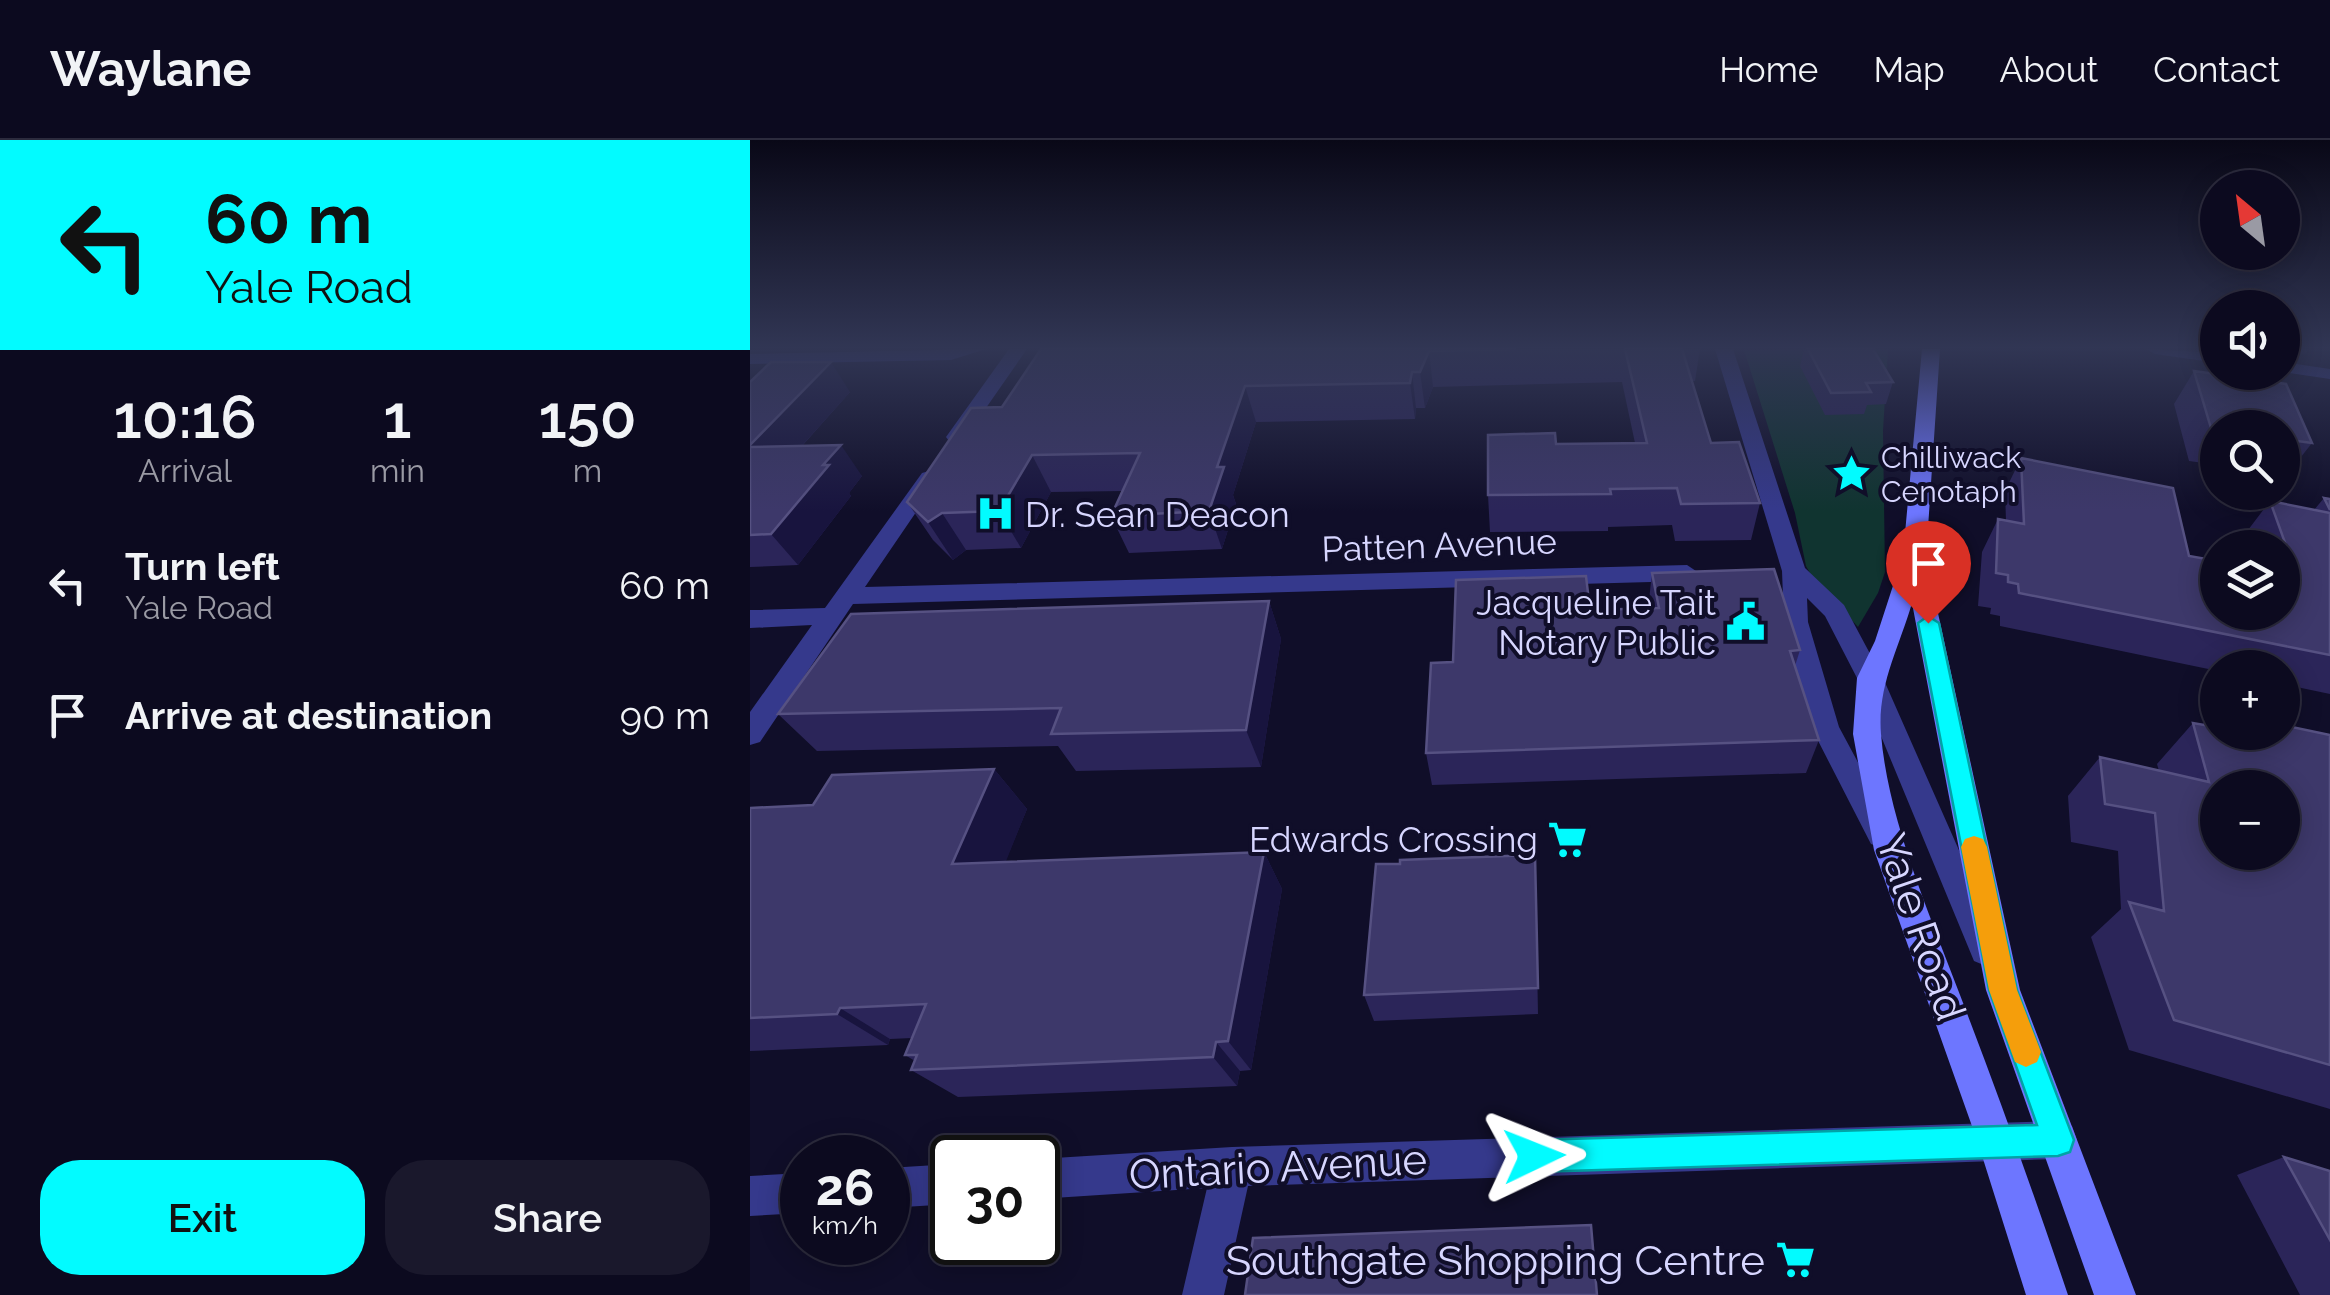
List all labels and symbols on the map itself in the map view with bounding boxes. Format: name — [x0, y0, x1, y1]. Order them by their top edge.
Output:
north arrow — [2200, 170, 2300, 270]
place label: Chilliwack Cenotaph — [1881, 440, 2021, 509]
place icon: Chilliwack Cenotaph — [1830, 453, 1872, 495]
hospital icon: Dr. Sean Deacon — [974, 493, 1016, 535]
place label: Dr. Sean Deacon — [1025, 494, 1290, 535]
street label: Patten Avenue — [1321, 520, 1557, 570]
pin — [1886, 521, 1971, 624]
place label: Jacqueline Tait Notary Public — [1476, 582, 1716, 663]
public building icon: Jacqueline Tait Notary Public — [1725, 601, 1767, 643]
supermarket icon: Edwards Crossing — [1547, 818, 1589, 860]
place label: Edwards Crossing — [1249, 819, 1538, 860]
street label: Yale Road — [1866, 827, 1976, 1027]
position arrow — [1482, 1104, 1586, 1208]
speed limit sign: 30 — [930, 1135, 1060, 1265]
street label: Ontario Avenue — [1128, 1135, 1428, 1199]
place label: Southgate Shopping Centre — [1226, 1236, 1765, 1285]
supermarket icon: Southgate Shopping Centre — [1774, 1239, 1816, 1281]

